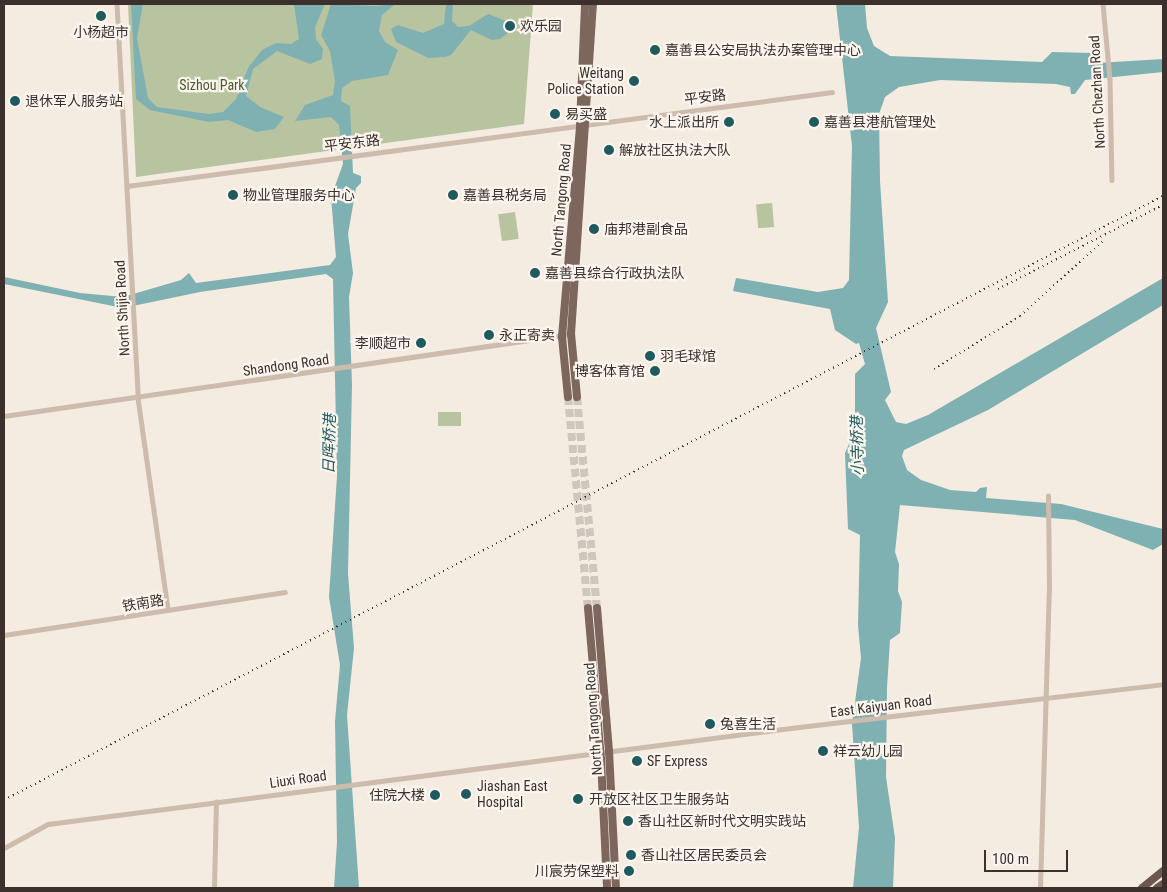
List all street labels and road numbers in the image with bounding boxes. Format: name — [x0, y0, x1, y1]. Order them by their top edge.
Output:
street label: North Chezhan Road — [1086, 35, 1108, 149]
street label: 平安路 — [683, 86, 727, 108]
street label: 平安东路 — [323, 131, 381, 155]
street label: North Tangong Road — [548, 143, 574, 257]
street label: North Shijia Road — [111, 260, 133, 356]
street label: Shandong Road — [242, 351, 330, 379]
street label: 铁南路 — [121, 591, 165, 615]
street label: North Tangong Road — [581, 662, 605, 776]
street label: East Kaiyuan Road — [829, 691, 933, 721]
street label: Liuxi Road — [268, 767, 328, 791]

